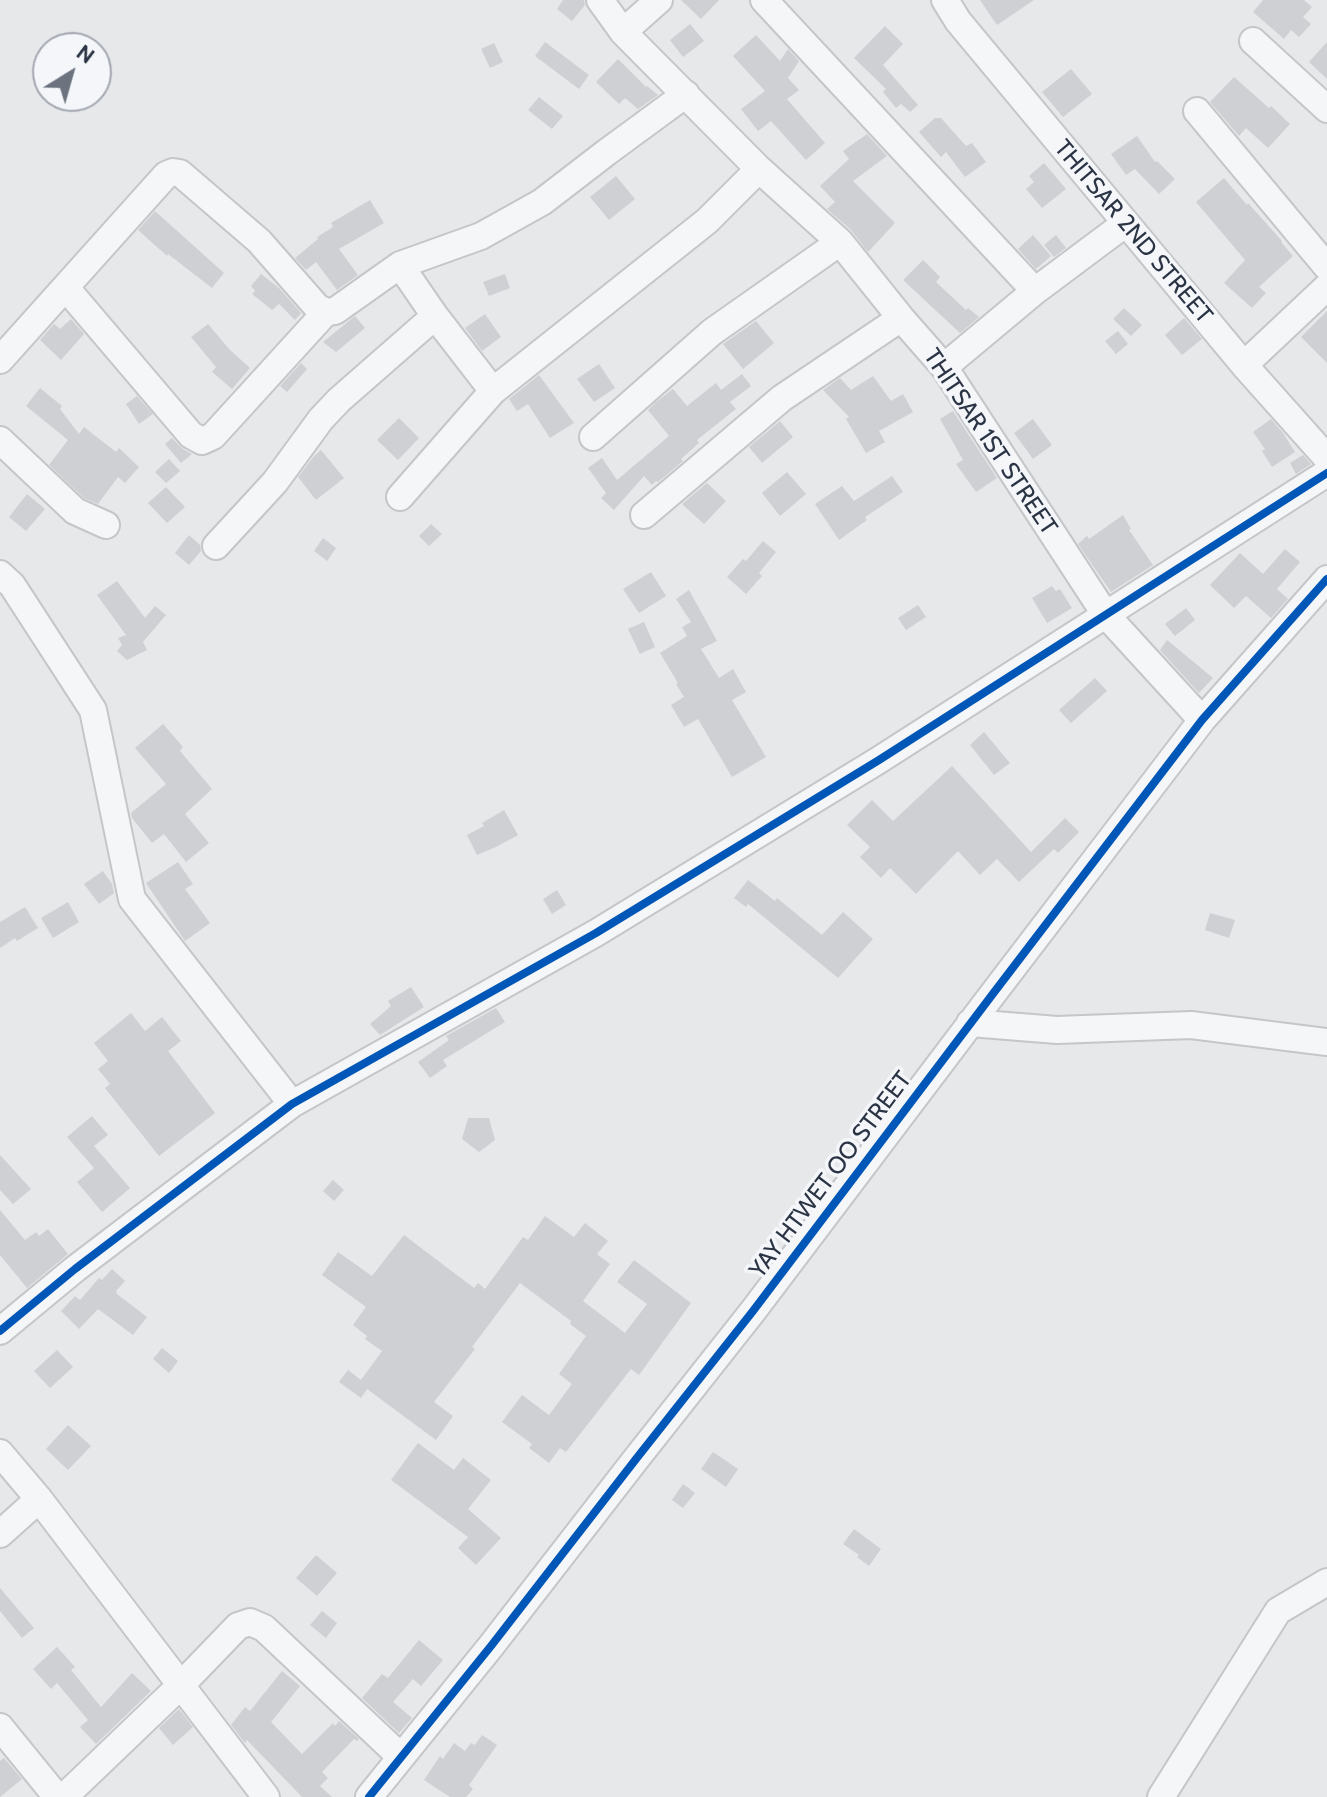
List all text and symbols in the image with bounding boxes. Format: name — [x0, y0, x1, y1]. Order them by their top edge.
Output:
north arrow — [32, 32, 112, 112]
text: N — [71, 39, 100, 69]
street label: THITSAR 2ND STREET — [1048, 135, 1218, 329]
street label: THITSAR 1ST STREET — [917, 344, 1063, 540]
street label: YAY HTWET OO STREET — [744, 1066, 918, 1284]

